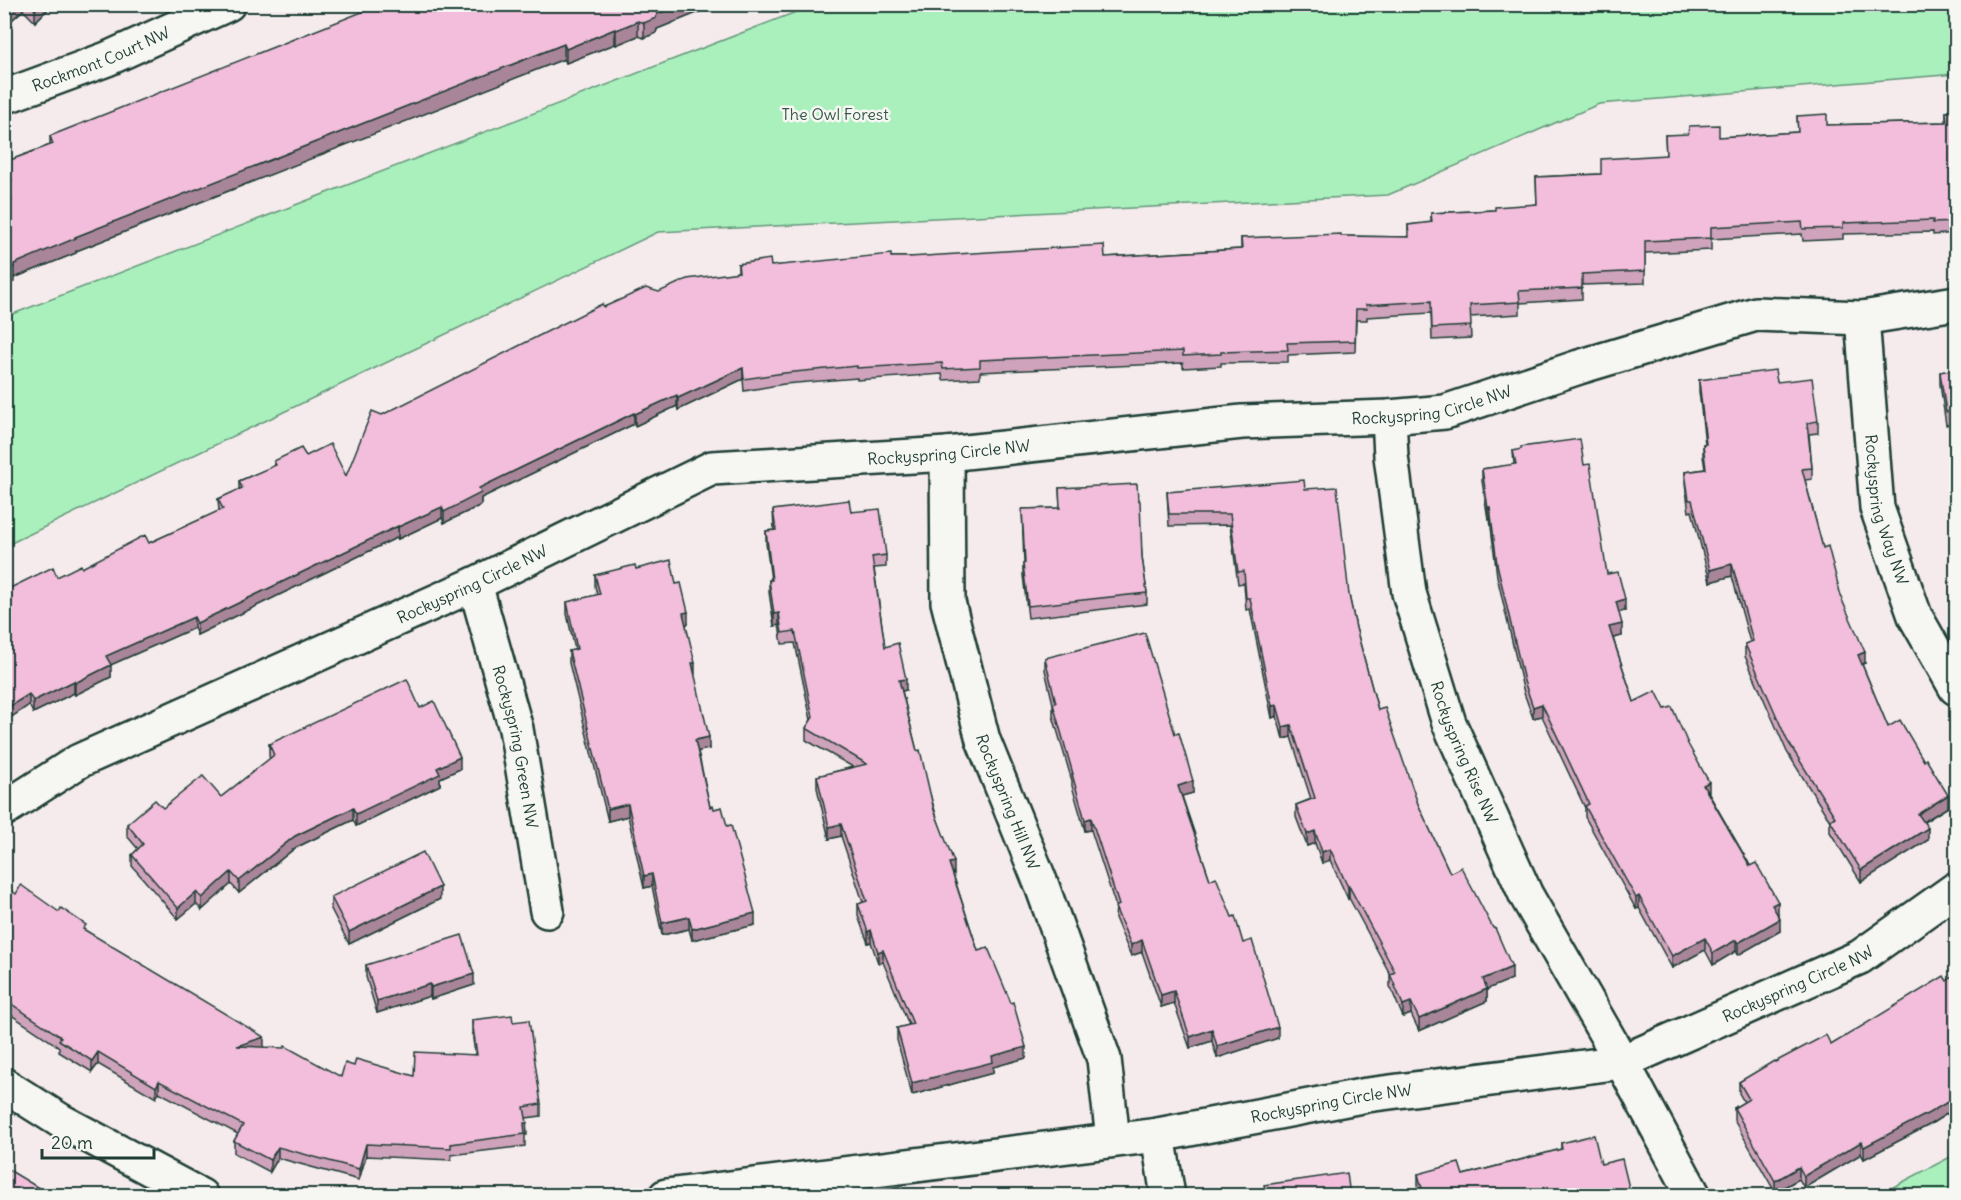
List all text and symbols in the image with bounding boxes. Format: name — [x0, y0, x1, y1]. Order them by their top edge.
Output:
street label: Rockmont Court NW — [29, 22, 173, 96]
park label: The Owl Forest — [781, 104, 889, 124]
street label: Rockyspring Circle NW — [1351, 380, 1515, 428]
street label: Rockyspring Way NW — [1861, 434, 1913, 588]
street label: Rockyspring Circle NW — [867, 435, 1032, 469]
street label: Rockyspring Circle NW — [394, 540, 551, 628]
street label: Rockyspring Green NW — [488, 663, 543, 830]
street label: Rockyspring Rise NW — [1427, 679, 1503, 827]
street label: Rockyspring Hill NW — [972, 732, 1045, 873]
street label: Rockyspring Circle NW — [1719, 941, 1877, 1026]
street label: Rockyspring Circle NW — [1249, 1079, 1413, 1127]
scale bar — [42, 1122, 154, 1160]
text: 20 m — [51, 1131, 93, 1154]

